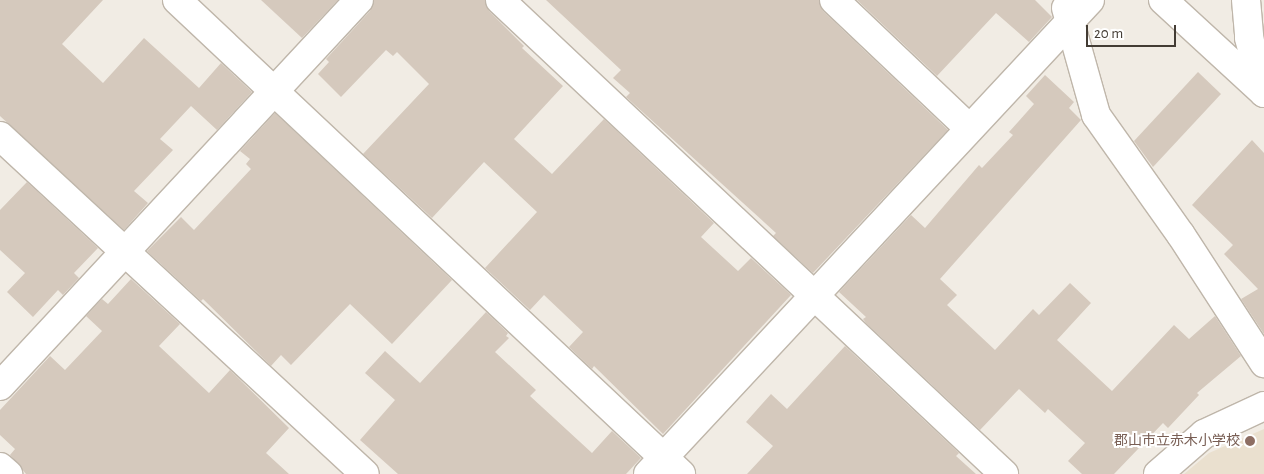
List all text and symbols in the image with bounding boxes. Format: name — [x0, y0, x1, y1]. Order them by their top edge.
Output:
scale bar — [1089, 15, 1179, 47]
text: 20 m — [1094, 26, 1123, 41]
place label: 郡山市立赤木小学校 — [1114, 433, 1240, 449]
marker: 郡山市立赤木小学校 — [1244, 435, 1256, 447]

